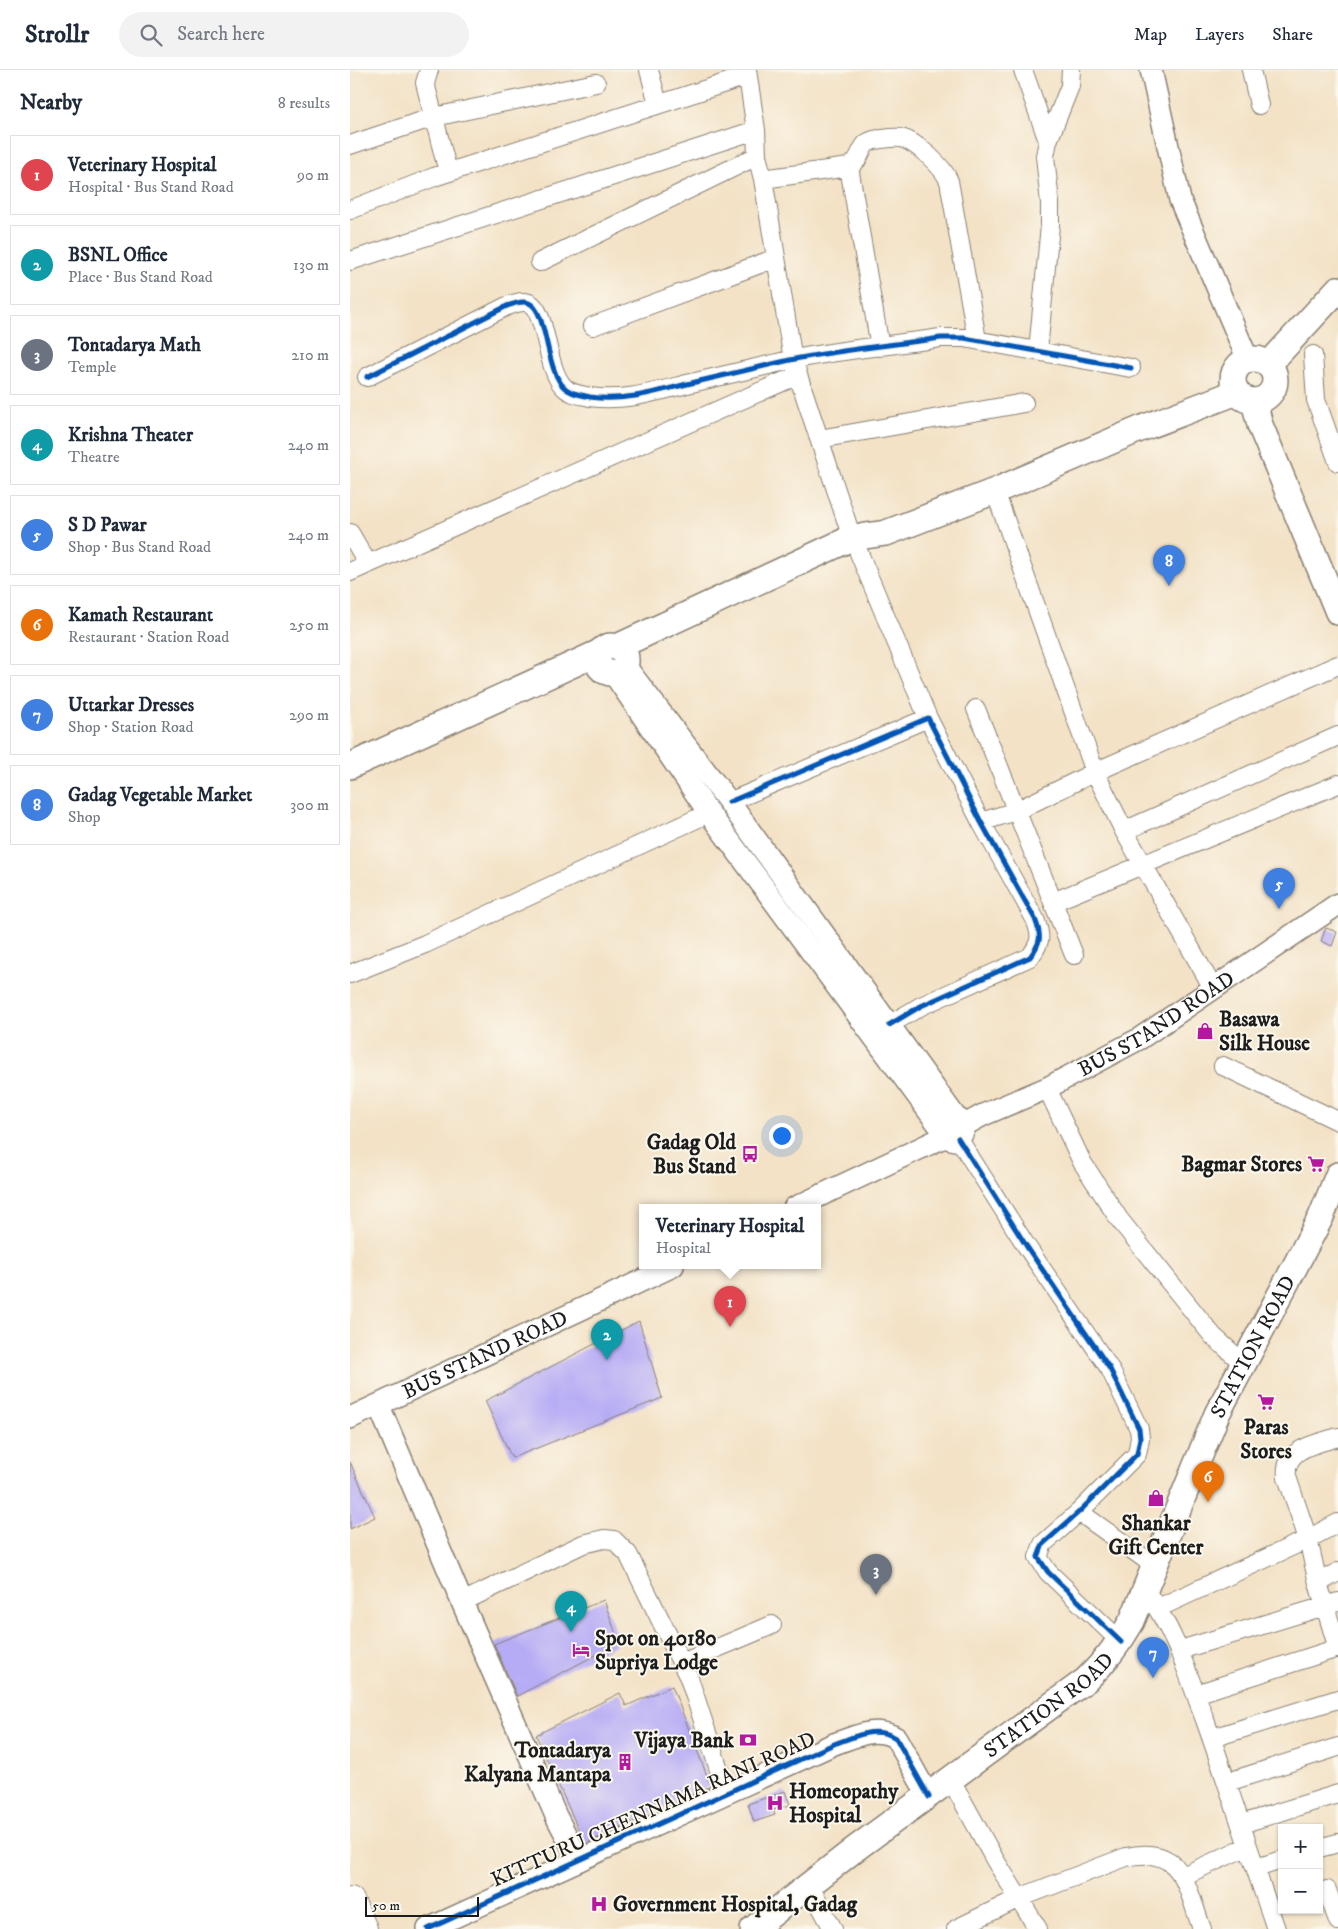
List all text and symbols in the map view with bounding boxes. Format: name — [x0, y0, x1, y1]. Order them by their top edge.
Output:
search box — [119, 12, 469, 57]
text: Strollr — [25, 20, 89, 50]
icon: search — [137, 21, 165, 49]
text: Search here — [177, 23, 265, 46]
text: Map — [1134, 24, 1167, 46]
text: Layers — [1195, 24, 1244, 46]
text: Share — [1272, 24, 1313, 46]
text: Nearby — [20, 90, 82, 116]
text: 8 results — [278, 93, 330, 113]
text: Veterinary Hospital — [68, 154, 216, 177]
text: 1 — [34, 165, 40, 185]
text: 90 m — [297, 165, 329, 185]
text: Hospital · Bus Stand Road — [68, 177, 234, 197]
text: BSNL Office — [68, 244, 168, 267]
text: 2 — [33, 255, 41, 275]
text: 130 m — [293, 255, 329, 275]
text: Place · Bus Stand Road — [68, 267, 213, 287]
text: Tontadarya Math — [68, 334, 201, 357]
text: 3 — [34, 345, 40, 365]
text: 210 m — [291, 345, 329, 365]
text: Temple — [68, 357, 116, 377]
text: Krishna Theater — [68, 424, 193, 447]
text: 4 — [32, 435, 42, 455]
text: 240 m — [288, 435, 329, 455]
text: Theatre — [68, 447, 120, 467]
text: S D Pawar — [68, 514, 147, 537]
text: 5 — [33, 525, 41, 545]
text: 240 m — [288, 525, 329, 545]
text: Shop · Bus Stand Road — [68, 537, 211, 557]
pin: 8 — [1153, 545, 1185, 586]
text: Kamath Restaurant — [68, 604, 213, 627]
text: 6 — [33, 615, 41, 635]
text: 250 m — [289, 615, 329, 635]
text: Restaurant · Station Road — [68, 627, 229, 647]
text: Uttarkar Dresses — [68, 694, 194, 717]
text: 7 — [33, 705, 41, 725]
text: 290 m — [289, 705, 329, 725]
text: Shop · Station Road — [68, 717, 194, 737]
text: Gadag Vegetable Market — [68, 784, 252, 807]
text: 8 — [33, 795, 41, 815]
text: 300 m — [290, 795, 329, 815]
text: Shop — [68, 807, 101, 827]
pin: 5 — [1263, 868, 1295, 909]
street label: BUS STAND ROAD — [1074, 966, 1240, 1083]
place label: Basawa Silk House — [1219, 1007, 1310, 1057]
shop icon: Basawa Silk House — [1195, 1021, 1215, 1041]
your location — [769, 1123, 795, 1149]
place label: Gadag Old Bus Stand — [647, 1130, 737, 1180]
bus stop icon: Gadag Old Bus Stand — [740, 1144, 760, 1164]
place label: Bagmar Stores — [1181, 1152, 1302, 1178]
supermarket icon: Bagmar Stores — [1306, 1154, 1326, 1174]
popup — [639, 1204, 821, 1269]
text: Veterinary Hospital — [656, 1215, 804, 1238]
text: Hospital — [656, 1238, 711, 1258]
street label: STATION ROAD — [1205, 1271, 1302, 1423]
pin: 1 — [714, 1286, 746, 1327]
street label: BUS STAND ROAD — [398, 1305, 572, 1405]
pin: 2 — [591, 1319, 623, 1360]
supermarket icon: Paras Stores — [1256, 1392, 1276, 1412]
place label: Paras Stores — [1240, 1415, 1292, 1465]
pin: 6 — [1192, 1461, 1224, 1502]
shop icon: Shankar Gift Center — [1146, 1488, 1166, 1508]
place label: Shankar Gift Center — [1109, 1511, 1205, 1561]
pin: 3 — [860, 1554, 892, 1595]
pin: 4 — [555, 1591, 587, 1632]
place label: Spot on 40180 Supriya Lodge — [595, 1626, 718, 1676]
pin: 7 — [1137, 1637, 1169, 1678]
hotel icon: Spot on 40180 Supriya Lodge — [571, 1640, 591, 1660]
street label: STATION ROAD — [979, 1647, 1120, 1764]
street label: KITTURU CHENNAMA RANI ROAD — [487, 1726, 820, 1893]
place label: Vijaya Bank — [634, 1728, 735, 1755]
bank icon: Vijaya Bank — [738, 1730, 758, 1750]
place label: Tontadarya Kalyana Mantapa — [464, 1738, 612, 1788]
building icon: Tontadarya Kalyana Mantapa — [615, 1752, 635, 1772]
place label: Homeopathy Hospital — [789, 1779, 899, 1829]
hospital icon: Homeopathy Hospital — [765, 1793, 785, 1813]
map controls — [1278, 1824, 1323, 1914]
button: + — [1278, 1824, 1323, 1869]
button: − — [1278, 1869, 1323, 1914]
place label: Government Hospital, Gadag — [613, 1892, 858, 1918]
scale bar — [365, 1894, 479, 1917]
hospital icon: Government Hospital, Gadag — [589, 1894, 609, 1914]
text: 50 m — [372, 1897, 400, 1915]

